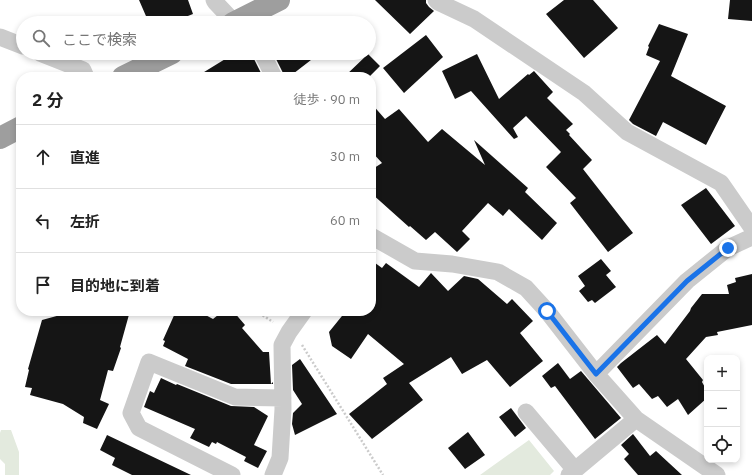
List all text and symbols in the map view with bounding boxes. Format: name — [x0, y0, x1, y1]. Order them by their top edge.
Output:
search box — [16, 16, 376, 60]
icon: search — [30, 27, 52, 49]
text: ここで検索 — [62, 30, 137, 49]
text: 2 分 — [32, 89, 63, 111]
text: 徒歩 · 90 m — [294, 91, 360, 108]
icon: ahead — [32, 146, 54, 168]
text: 直進 — [70, 148, 100, 167]
text: 30 m — [330, 148, 360, 165]
icon: left — [32, 210, 54, 232]
text: 左折 — [70, 212, 100, 231]
text: 60 m — [330, 212, 360, 229]
route end — [719, 239, 737, 257]
icon: arrive — [32, 274, 54, 296]
text: 目的地に到着 — [70, 276, 160, 295]
route start — [538, 302, 556, 320]
map controls — [704, 355, 740, 463]
button: + — [704, 355, 740, 391]
button: − — [704, 391, 740, 427]
button: locate — [704, 427, 740, 463]

